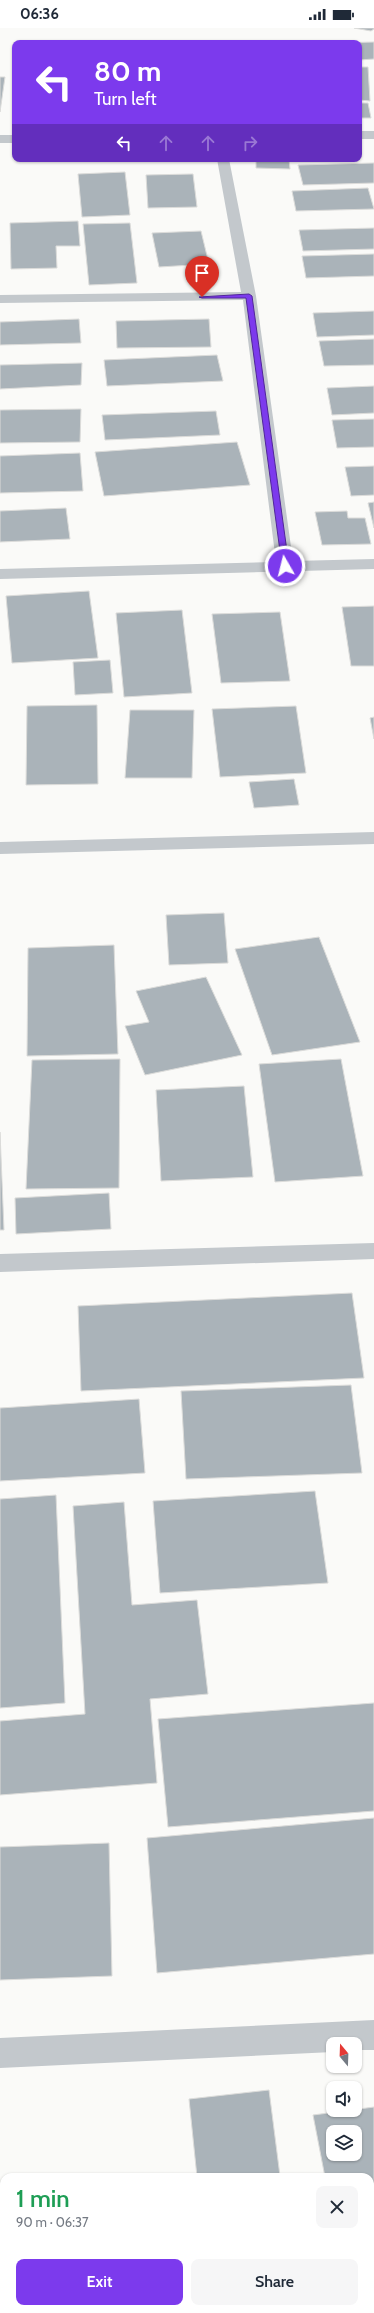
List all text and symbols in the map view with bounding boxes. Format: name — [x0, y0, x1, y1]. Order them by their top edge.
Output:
text: 06:36 — [20, 5, 59, 23]
text: 80 m — [94, 54, 161, 88]
icon: left — [28, 56, 80, 108]
text: Turn left — [94, 88, 157, 110]
icon: left — [113, 132, 135, 154]
icon: ahead — [155, 132, 177, 154]
icon: ahead — [197, 132, 219, 154]
icon: right — [239, 132, 261, 154]
pin — [185, 256, 219, 297]
icon: arrive — [191, 262, 213, 284]
position arrow — [264, 545, 306, 587]
north arrow — [326, 2037, 362, 2073]
map controls — [326, 2037, 362, 2161]
button: sound — [326, 2081, 362, 2117]
button: layers — [326, 2125, 362, 2161]
text: 1 min — [16, 2184, 70, 2213]
button: close — [316, 2186, 358, 2228]
text: 90 m · 06:37 — [16, 2214, 88, 2230]
button: Exit — [16, 2259, 183, 2305]
button: Share — [191, 2259, 358, 2305]

